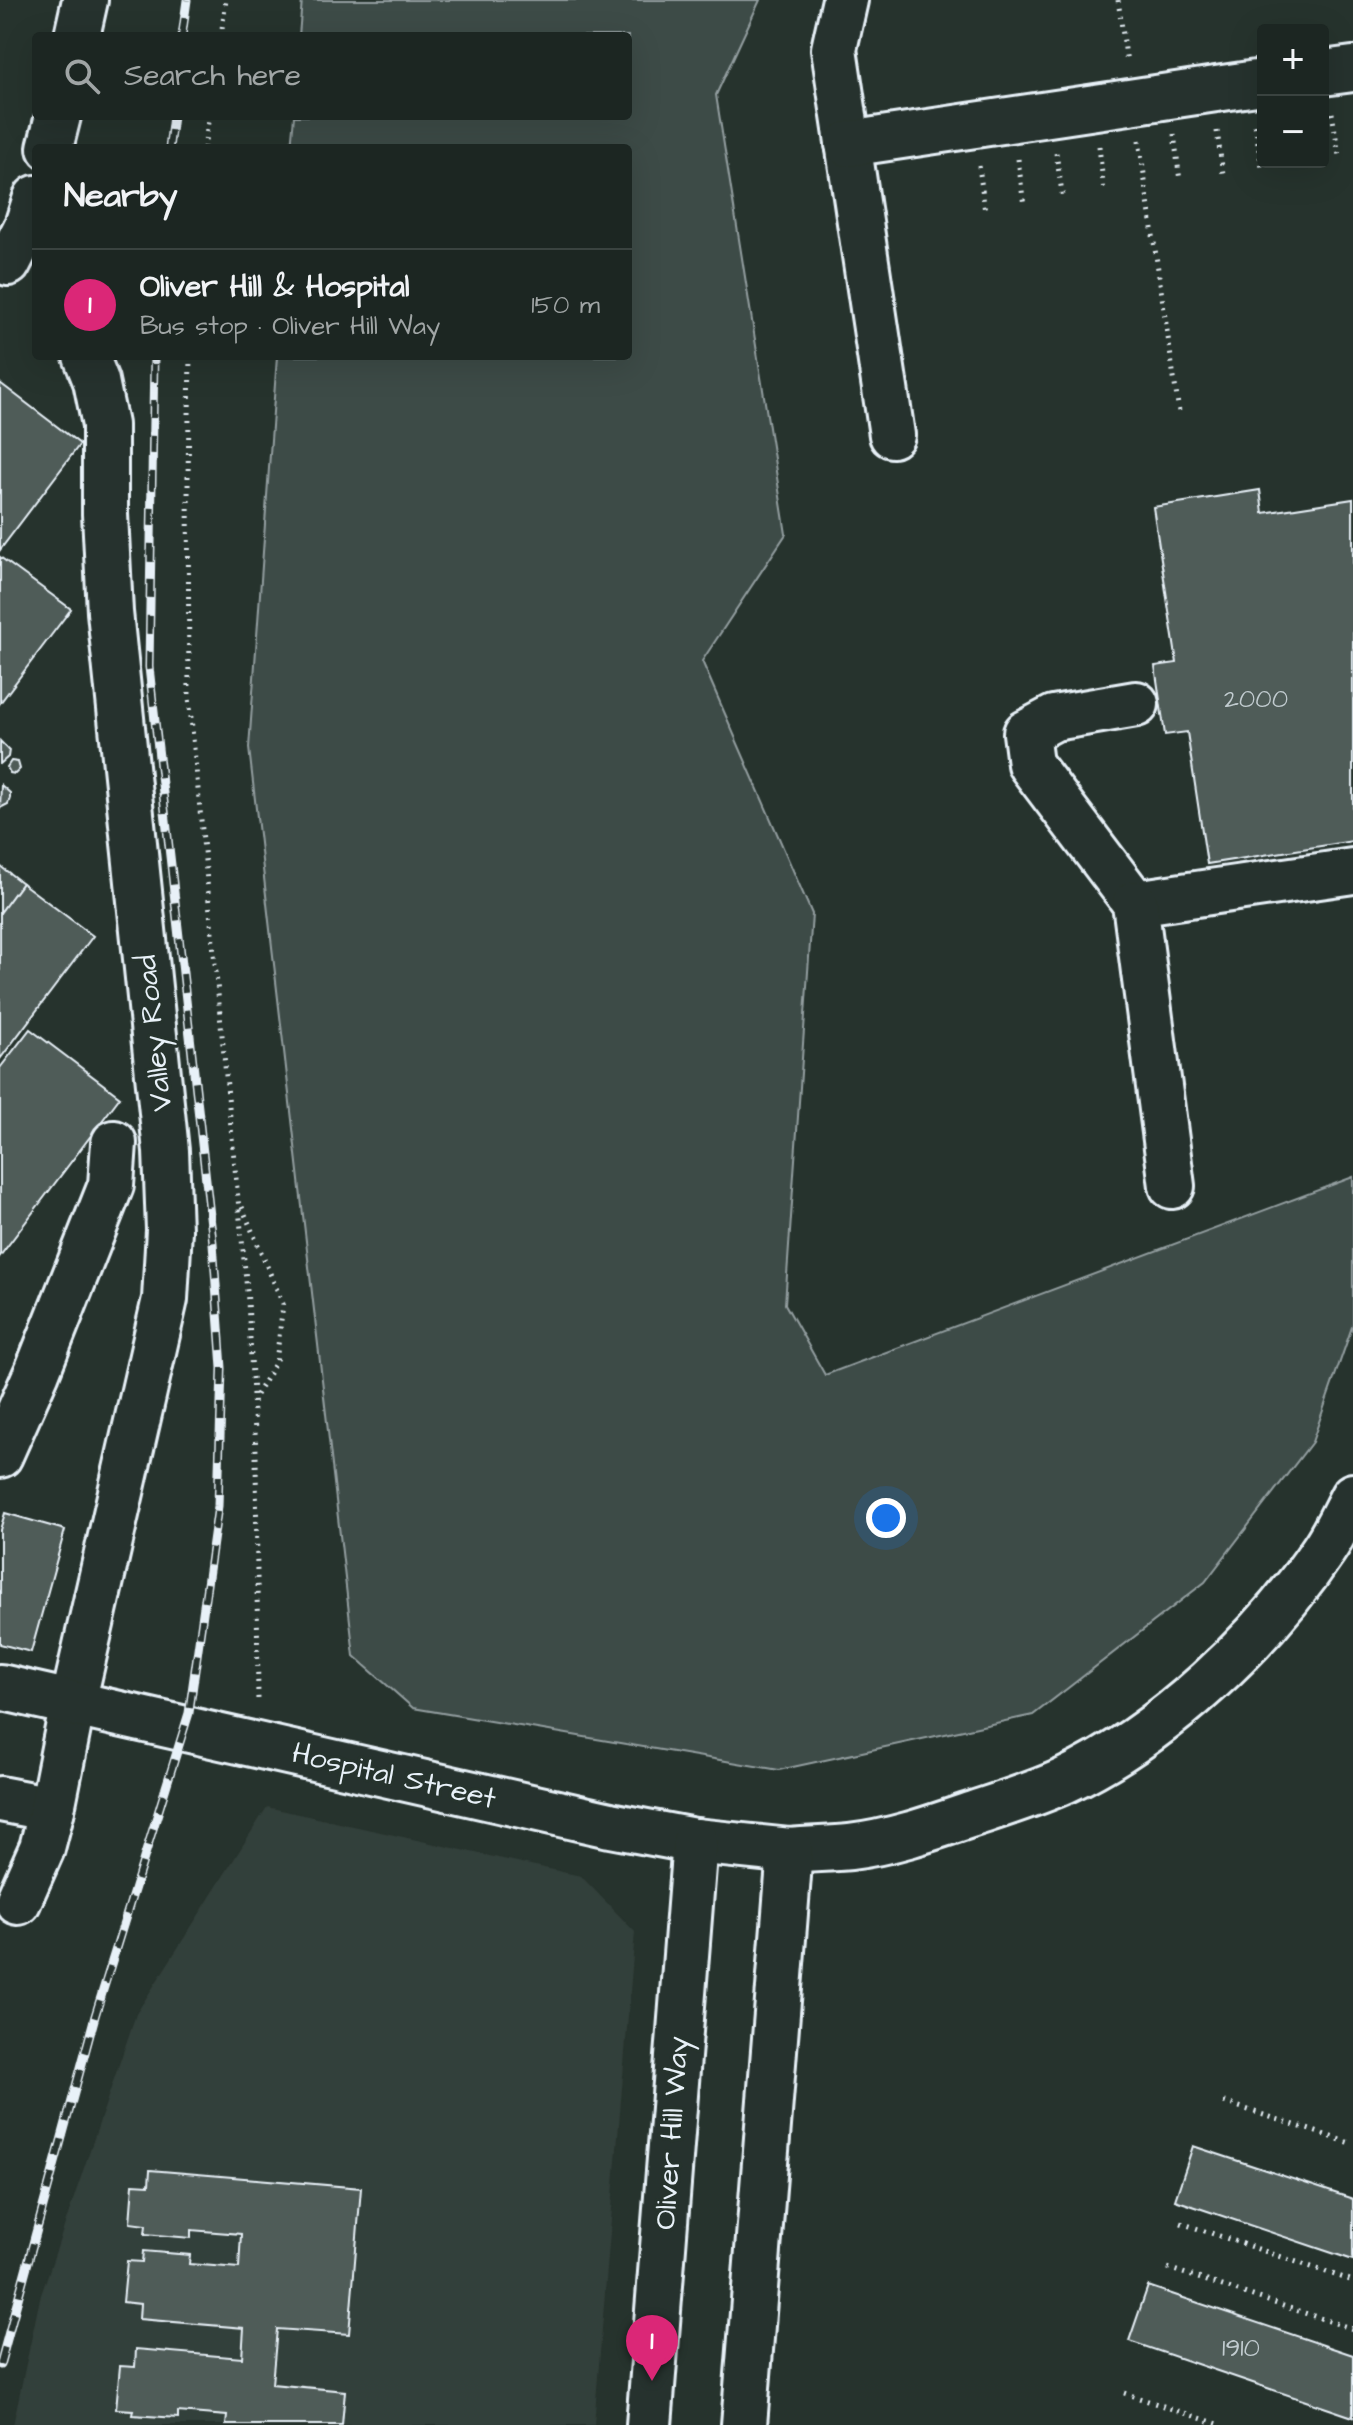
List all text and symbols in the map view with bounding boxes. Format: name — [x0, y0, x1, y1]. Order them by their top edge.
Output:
map controls — [1257, 24, 1329, 168]
button: + — [1257, 24, 1329, 96]
search box — [32, 32, 632, 120]
icon: search — [60, 54, 104, 98]
text: Search here — [124, 55, 301, 97]
button: − — [1257, 96, 1329, 168]
text: Nearby — [64, 172, 178, 220]
text: Oliver Hill & Hospital — [140, 266, 409, 308]
text: 1 — [88, 287, 92, 323]
text: 150 m — [531, 287, 600, 323]
text: Bus stop · Oliver Hill Way — [140, 308, 440, 344]
house number: 2000 — [1224, 681, 1288, 717]
street label: Valley Road — [125, 953, 184, 1113]
your location — [866, 1498, 906, 1538]
street label: Hospital Street — [288, 1732, 500, 1820]
street label: Oliver Hill Way — [644, 2035, 701, 2231]
pin: 1 — [626, 2315, 678, 2381]
house number: 1910 — [1222, 2330, 1260, 2366]

